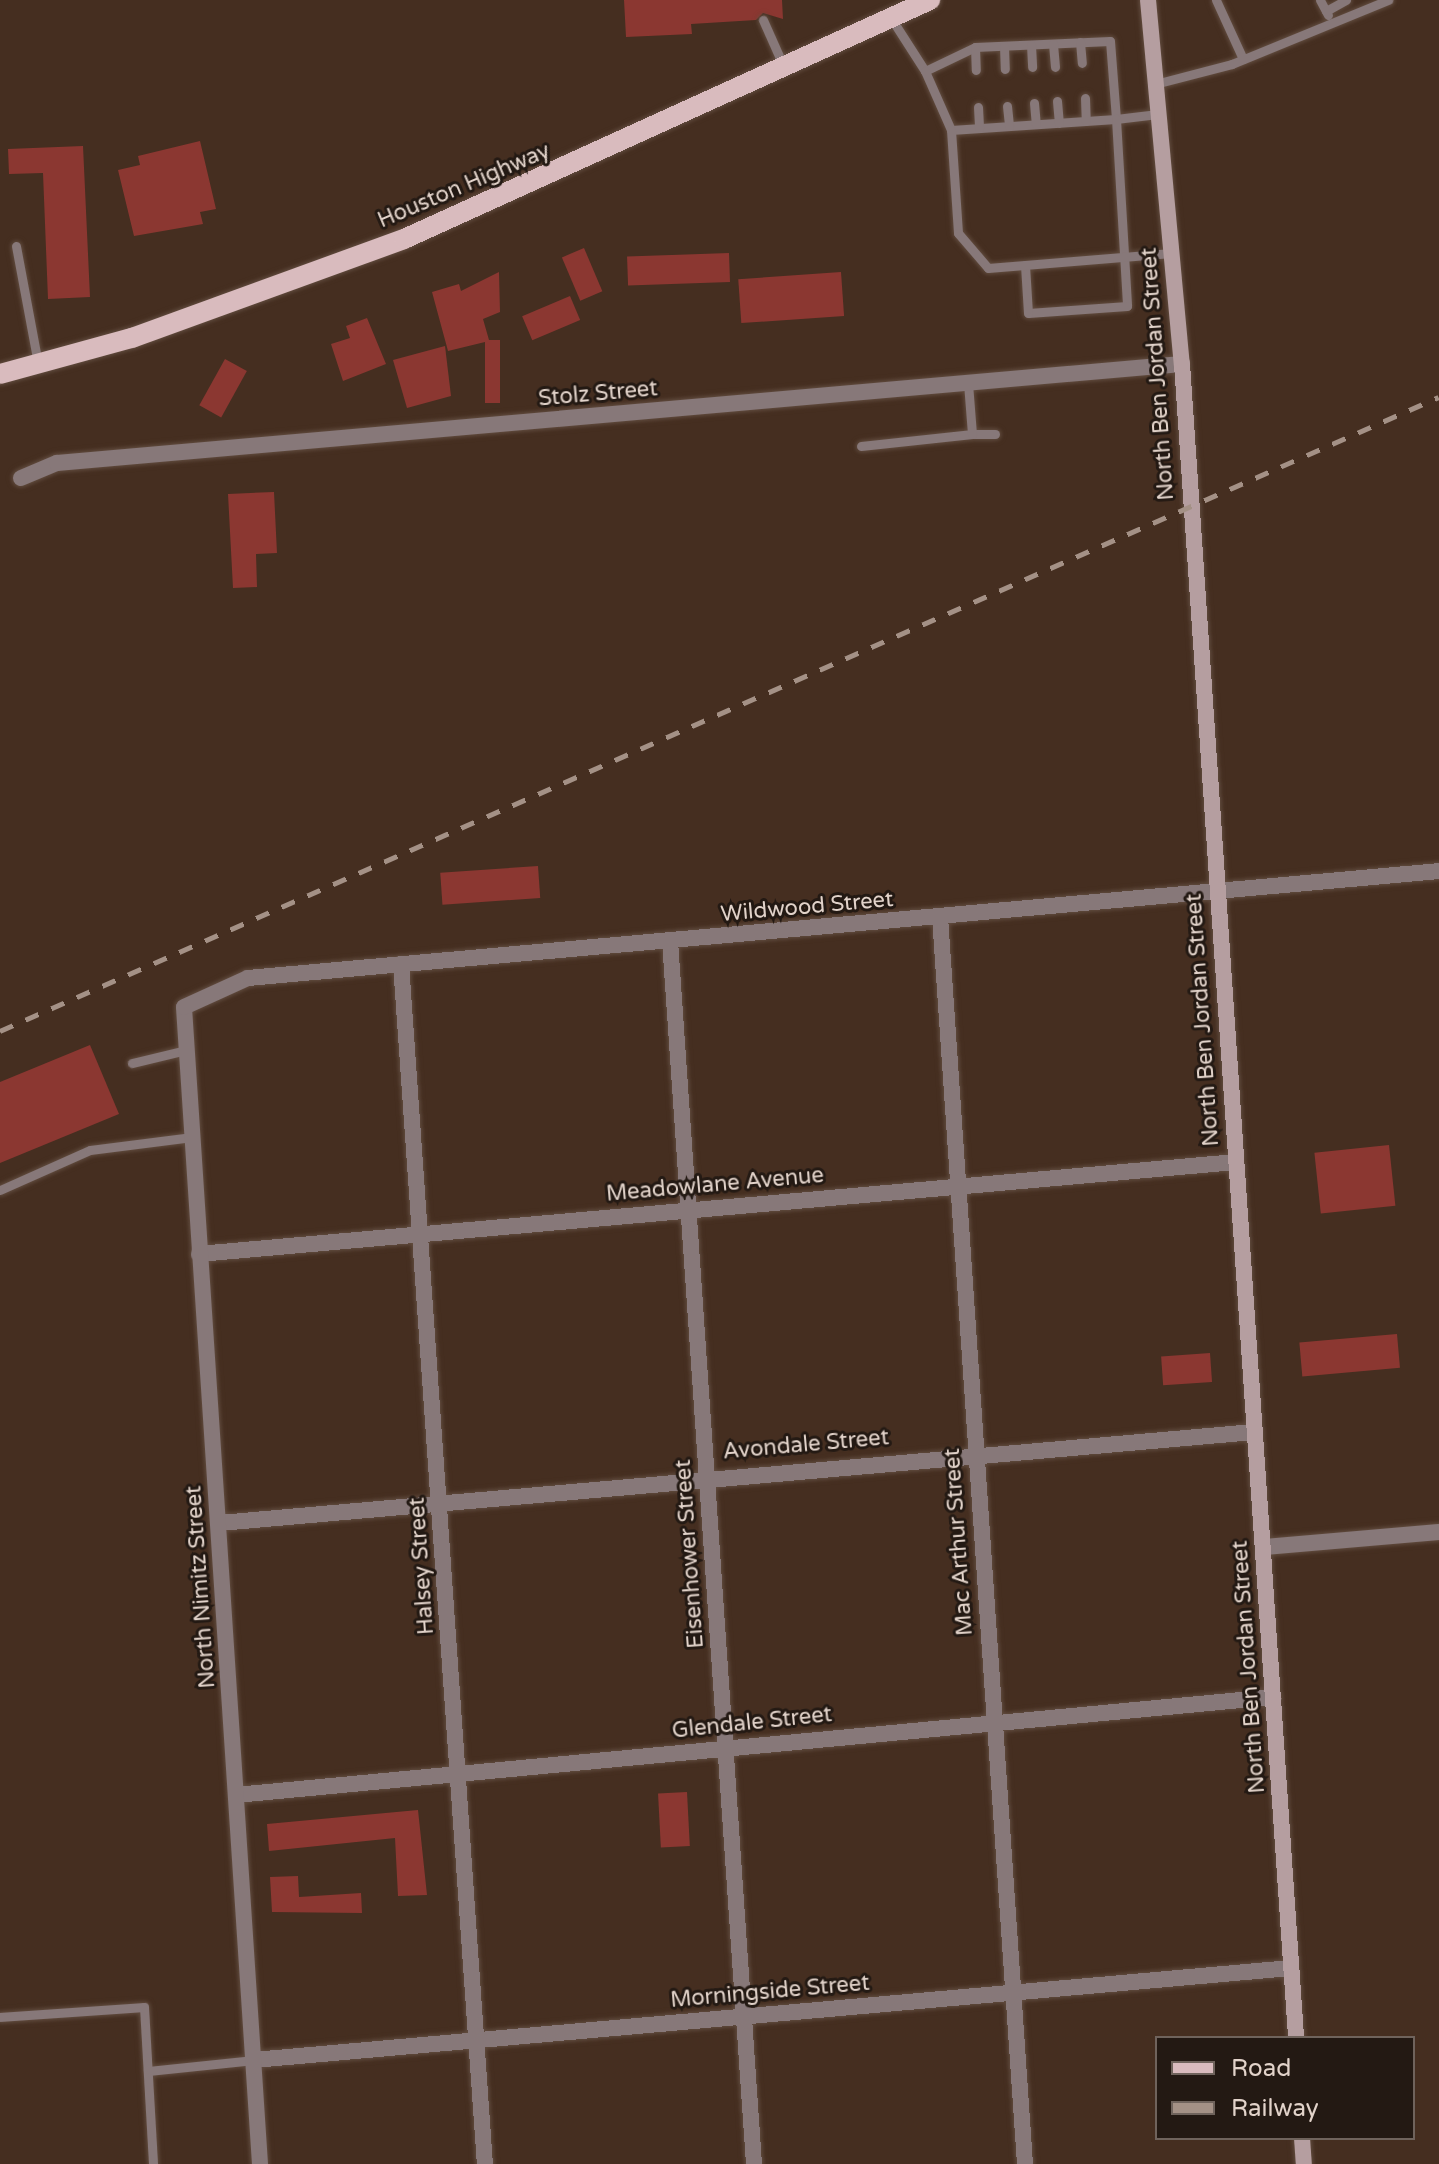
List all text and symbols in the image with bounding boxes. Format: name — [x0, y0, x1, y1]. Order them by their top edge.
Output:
street label: Houston Highway — [374, 138, 554, 234]
street label: North Ben Jordan Street — [1136, 247, 1180, 501]
street label: Stolz Street — [537, 376, 659, 412]
street label: Wildwood Street — [719, 886, 895, 928]
street label: North Ben Jordan Street — [1181, 893, 1225, 1147]
street label: Meadowlane Avenue — [605, 1162, 825, 1208]
street label: Avondale Street — [722, 1425, 890, 1465]
street label: Mac Arthur Street — [939, 1447, 979, 1637]
street label: Eisenhower Street — [670, 1459, 710, 1649]
street label: North Nimitz Street — [181, 1485, 221, 1689]
street label: Halsey Street — [404, 1496, 440, 1636]
street label: North Ben Jordan Street — [1227, 1540, 1271, 1794]
street label: Glendale Street — [671, 1701, 833, 1745]
street label: Morningside Street — [669, 1970, 871, 2014]
legend — [1155, 2036, 1415, 2140]
text: Road — [1231, 2054, 1291, 2083]
text: Railway — [1231, 2094, 1319, 2123]

